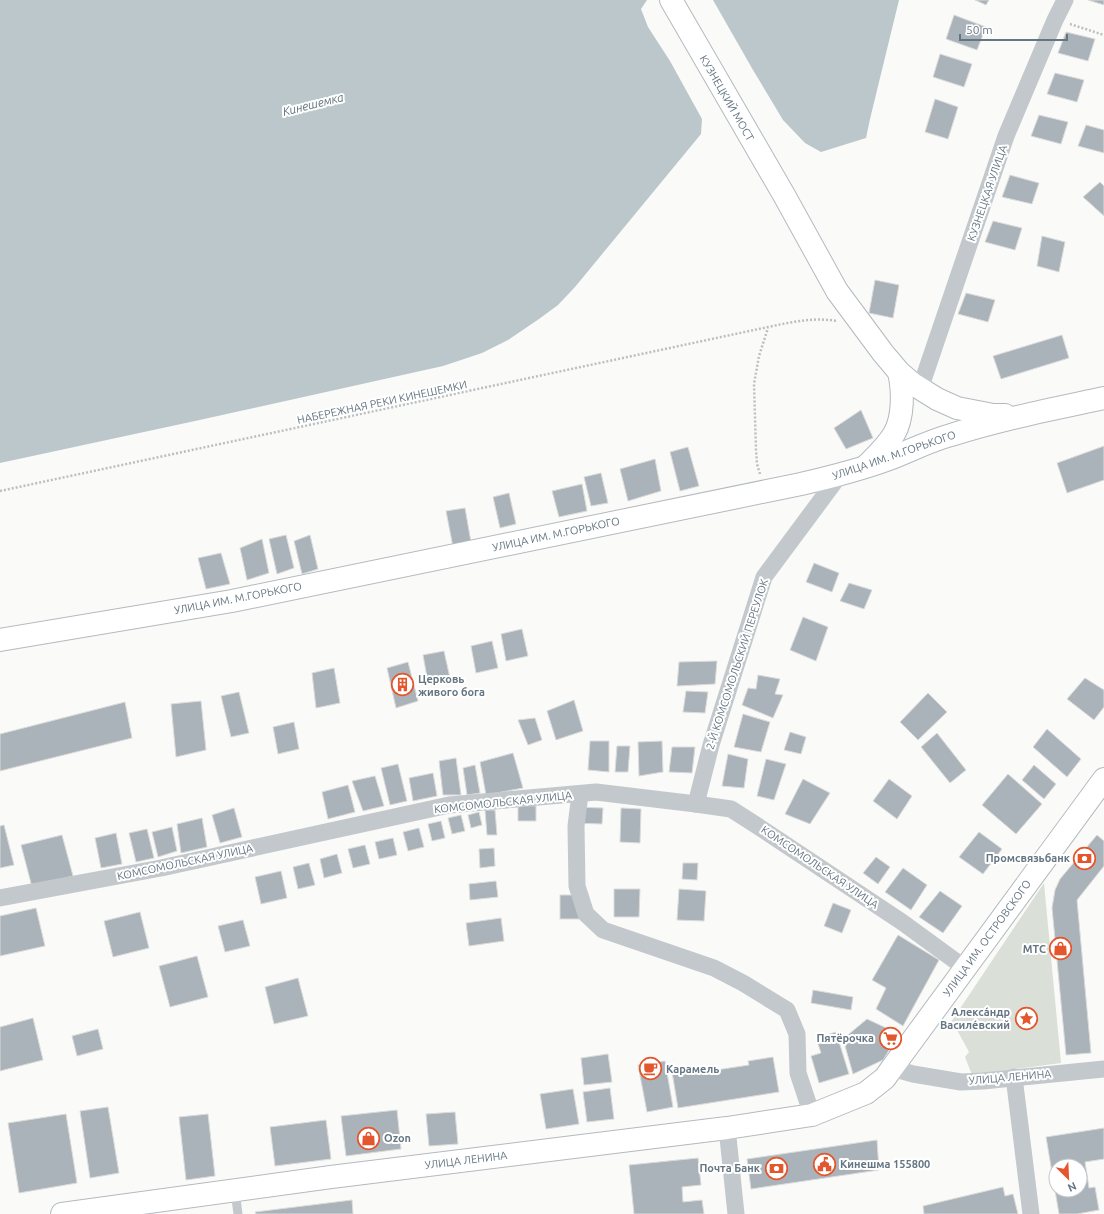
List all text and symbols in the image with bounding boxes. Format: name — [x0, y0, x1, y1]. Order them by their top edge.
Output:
scale bar — [960, 16, 1067, 42]
text: 50 m — [966, 23, 993, 36]
street label: КУЗНЕЦКИЙ МОСТ — [698, 53, 756, 143]
water label: Кинешемка — [281, 90, 345, 118]
street label: КУЗНЕЦКАЯ УЛИЦА — [965, 143, 1009, 243]
street label: НАБЕРЕЖНАЯ РЕКИ КИНЕШЕМКИ — [296, 378, 468, 426]
street label: УЛИЦА ИМ. М.ГОРЬКОГО — [831, 428, 957, 482]
street label: УЛИЦА ИМ. М.ГОРЬКОГО — [491, 515, 621, 553]
street label: 2-Й КОМСОМОЛЬСКИЙ ПЕРЕУЛОК — [704, 577, 770, 751]
street label: УЛИЦА ИМ. М.ГОРЬКОГО — [173, 580, 303, 616]
building icon: Церковь живого бога — [389, 672, 415, 698]
place label: Церковь живого бога — [418, 673, 485, 698]
street label: КОМСОМОЛЬСКАЯ УЛИЦА — [433, 789, 573, 815]
street label: КОМСОМОЛЬСКАЯ УЛИЦА — [759, 823, 882, 911]
street label: КОМСОМОЛЬСКАЯ УЛИЦА — [116, 842, 255, 882]
bank icon: Промсвязьбанк — [1072, 845, 1098, 871]
place label: Промсвязьбанк — [986, 852, 1071, 864]
street label: УЛИЦА ИМ. ОСТРОВСКОГО — [941, 878, 1033, 998]
shop icon: МТС — [1048, 936, 1074, 962]
place label: МТС — [1023, 943, 1046, 955]
place icon: Алекса́ндр Василе́вский — [1013, 1005, 1039, 1031]
place label: Алекса́ндр Василе́вский — [940, 1006, 1010, 1031]
supermarket icon: Пятёрочка — [877, 1025, 903, 1051]
place label: Пятёрочка — [816, 1032, 874, 1044]
cafe icon: Карамель — [637, 1056, 663, 1082]
place label: Карамель — [666, 1063, 719, 1075]
street label: УЛИЦА ЛЕНИНА — [968, 1067, 1053, 1087]
shop icon: Ozon — [356, 1125, 382, 1151]
place label: Ozon — [384, 1132, 411, 1144]
street label: УЛИЦА ЛЕНИНА — [424, 1149, 509, 1171]
public building icon: Кинешма 155800 — [812, 1151, 838, 1177]
bank icon: Почта Банк — [763, 1155, 789, 1181]
place label: Кинешма 155800 — [840, 1158, 930, 1170]
north arrow — [1048, 1158, 1088, 1198]
place label: Почта Банк — [699, 1162, 761, 1174]
text: N — [1066, 1180, 1078, 1194]

